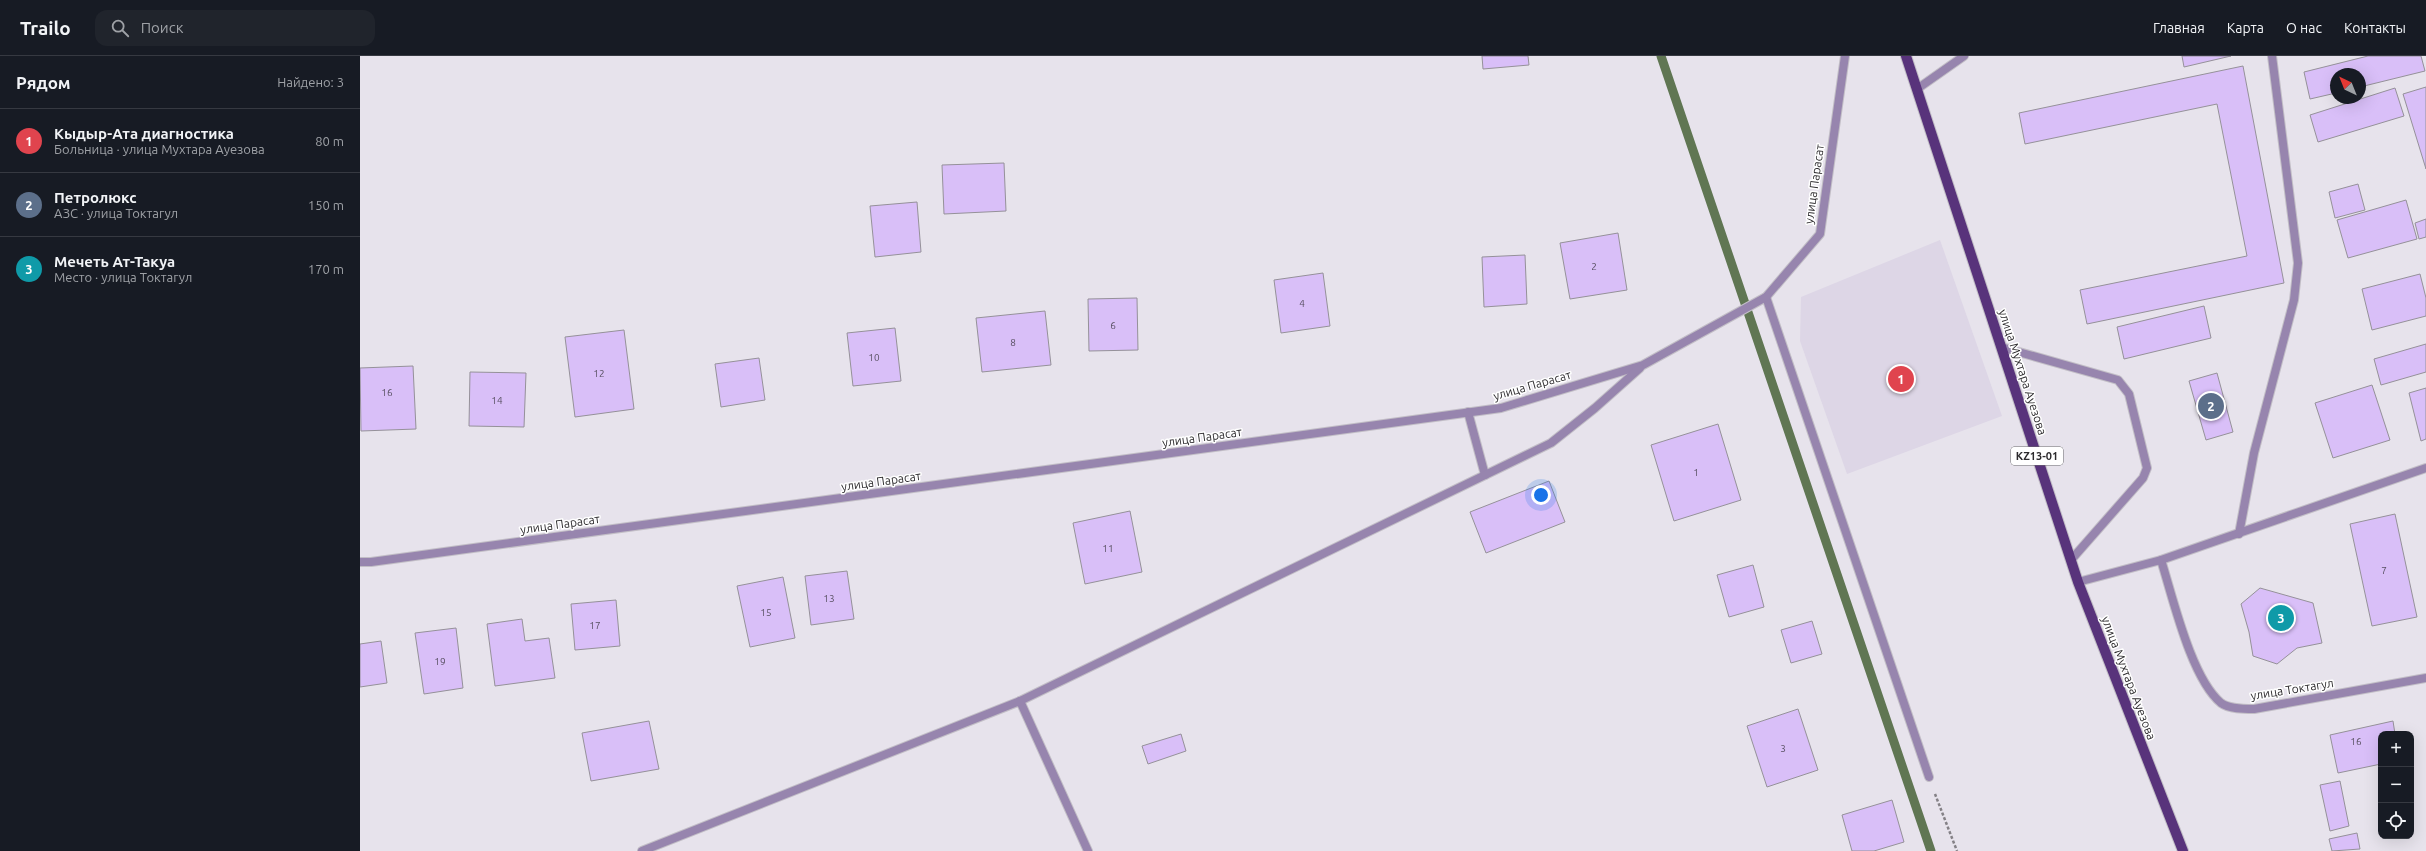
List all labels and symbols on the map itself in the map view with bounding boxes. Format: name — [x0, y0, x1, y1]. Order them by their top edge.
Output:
north arrow — [2330, 68, 2366, 104]
street label: улица Парасат — [1802, 143, 1826, 225]
house number: 2 — [1591, 261, 1597, 272]
house number: 4 — [1299, 298, 1305, 309]
street label: улица Мухтара Ауезова — [1997, 308, 2049, 436]
house number: 6 — [1110, 320, 1116, 331]
house number: 8 — [1010, 337, 1016, 348]
house number: 10 — [868, 352, 880, 363]
pin: 1 — [1888, 364, 1914, 394]
house number: 12 — [593, 368, 605, 379]
street label: улица Парасат — [1492, 368, 1573, 402]
house number: 16 — [381, 387, 393, 398]
pin: 2 — [2198, 391, 2224, 421]
house number: 14 — [491, 395, 503, 406]
street label: улица Парасат — [1161, 425, 1243, 449]
road number: KZ13-01 — [2011, 447, 2063, 465]
house number: 1 — [1693, 467, 1699, 478]
street label: улица Парасат — [840, 469, 922, 493]
your location — [1531, 485, 1551, 505]
street label: улица Парасат — [519, 512, 601, 536]
house number: 11 — [1102, 543, 1114, 554]
house number: 7 — [2381, 565, 2387, 576]
house number: 13 — [823, 593, 835, 604]
pin: 3 — [2268, 603, 2294, 633]
house number: 15 — [760, 607, 772, 618]
street label: улица Мухтара Ауезова — [2099, 614, 2159, 742]
house number: 17 — [589, 620, 601, 631]
house number: 19 — [434, 656, 446, 667]
street label: улица Токтагул — [2249, 676, 2335, 702]
house number: 16 — [2350, 736, 2362, 747]
house number: 3 — [1780, 743, 1786, 754]

